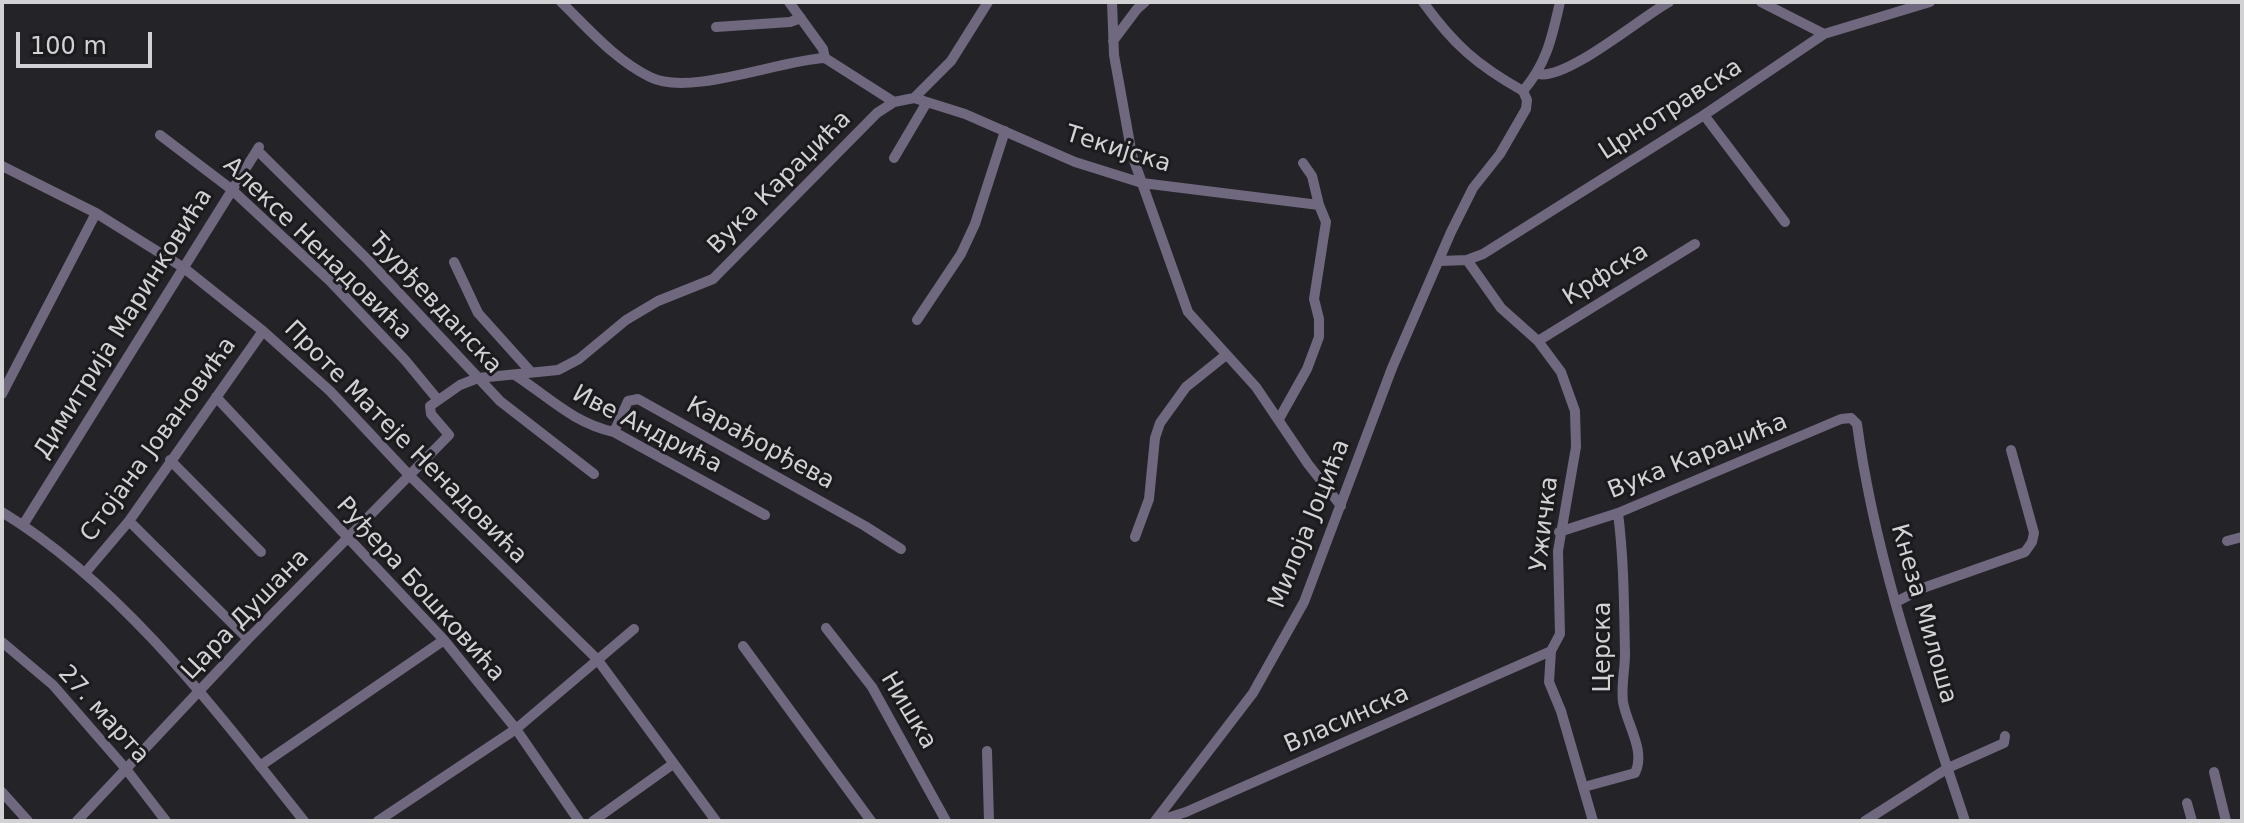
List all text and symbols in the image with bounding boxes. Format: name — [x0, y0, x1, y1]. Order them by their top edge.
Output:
scale bar — [20, 16, 156, 66]
text: 100 m — [30, 32, 107, 60]
street label: Црнотравска — [1594, 53, 1748, 167]
street label: Вука Караџића — [702, 105, 858, 261]
street label: Текијска — [1062, 120, 1174, 180]
street label: Алексе Ненадовића — [217, 151, 417, 347]
street label: Димитрија Маринковића — [29, 184, 219, 464]
street label: Ђурђевданска — [363, 228, 507, 380]
street label: Крфска — [1558, 238, 1654, 312]
street label: Проте Матеје Ненадовића — [277, 315, 533, 571]
street label: Стојана Јовановића — [75, 332, 243, 548]
street label: Иве Андрића — [567, 380, 727, 480]
street label: Карађорђева — [681, 391, 839, 497]
street label: Вука Караџића — [1604, 408, 1792, 506]
street label: Милоја Јоцића — [1263, 435, 1357, 613]
street label: Ужичка — [1525, 475, 1565, 573]
street label: Руђера Бошковића — [330, 492, 510, 688]
street label: Кнеза Милоша — [1884, 521, 1962, 707]
street label: Цара Душана — [176, 544, 316, 686]
street label: Церска — [1590, 601, 1618, 693]
street label: 27. марта — [51, 660, 155, 770]
street label: Нишка — [874, 667, 942, 755]
street label: Власинска — [1280, 680, 1414, 760]

